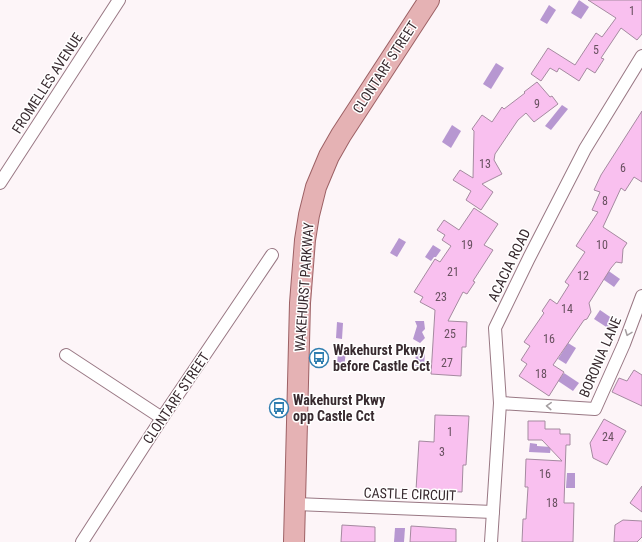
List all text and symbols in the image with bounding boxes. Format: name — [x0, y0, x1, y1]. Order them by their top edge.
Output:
house number: 1 — [629, 4, 635, 18]
street label: CLONTARF STREET — [349, 18, 421, 116]
street label: FROMELLES AVENUE — [9, 30, 85, 136]
house number: 5 — [593, 43, 599, 57]
house number: 9 — [534, 97, 540, 111]
house number: 13 — [479, 157, 491, 171]
house number: 6 — [620, 161, 626, 175]
house number: 8 — [602, 194, 608, 208]
street label: WAKEHURST PARKWAY — [291, 221, 317, 352]
street label: ACACIA ROAD — [485, 226, 533, 304]
house number: 19 — [461, 238, 473, 252]
house number: 10 — [596, 238, 608, 252]
house number: 21 — [447, 265, 459, 279]
house number: 12 — [577, 269, 589, 283]
house number: 23 — [435, 290, 447, 304]
house number: 14 — [561, 302, 573, 316]
street label: BORONIA LANE — [576, 314, 624, 400]
house number: 25 — [444, 327, 456, 341]
one-way arrow — [625, 328, 633, 336]
house number: 16 — [543, 332, 555, 346]
place label: Wakehurst Pkwy before Castle Cct — [333, 342, 430, 374]
bus stop icon: Wakehurst Pkwy before Castle Cct — [308, 347, 330, 369]
street label: CLONTARF STREET — [140, 349, 212, 447]
house number: 27 — [441, 356, 453, 370]
house number: 18 — [535, 367, 547, 381]
place label: Wakehurst Pkwy opp Castle Cct — [293, 392, 386, 424]
bus stop icon: Wakehurst Pkwy opp Castle Cct — [268, 397, 290, 419]
one-way arrow — [546, 402, 552, 411]
house number: 1 — [447, 425, 453, 439]
house number: 24 — [602, 430, 614, 444]
house number: 3 — [439, 445, 445, 459]
house number: 16 — [539, 467, 551, 481]
street label: CASTLE CIRCUIT — [363, 484, 457, 504]
house number: 18 — [546, 496, 558, 510]

